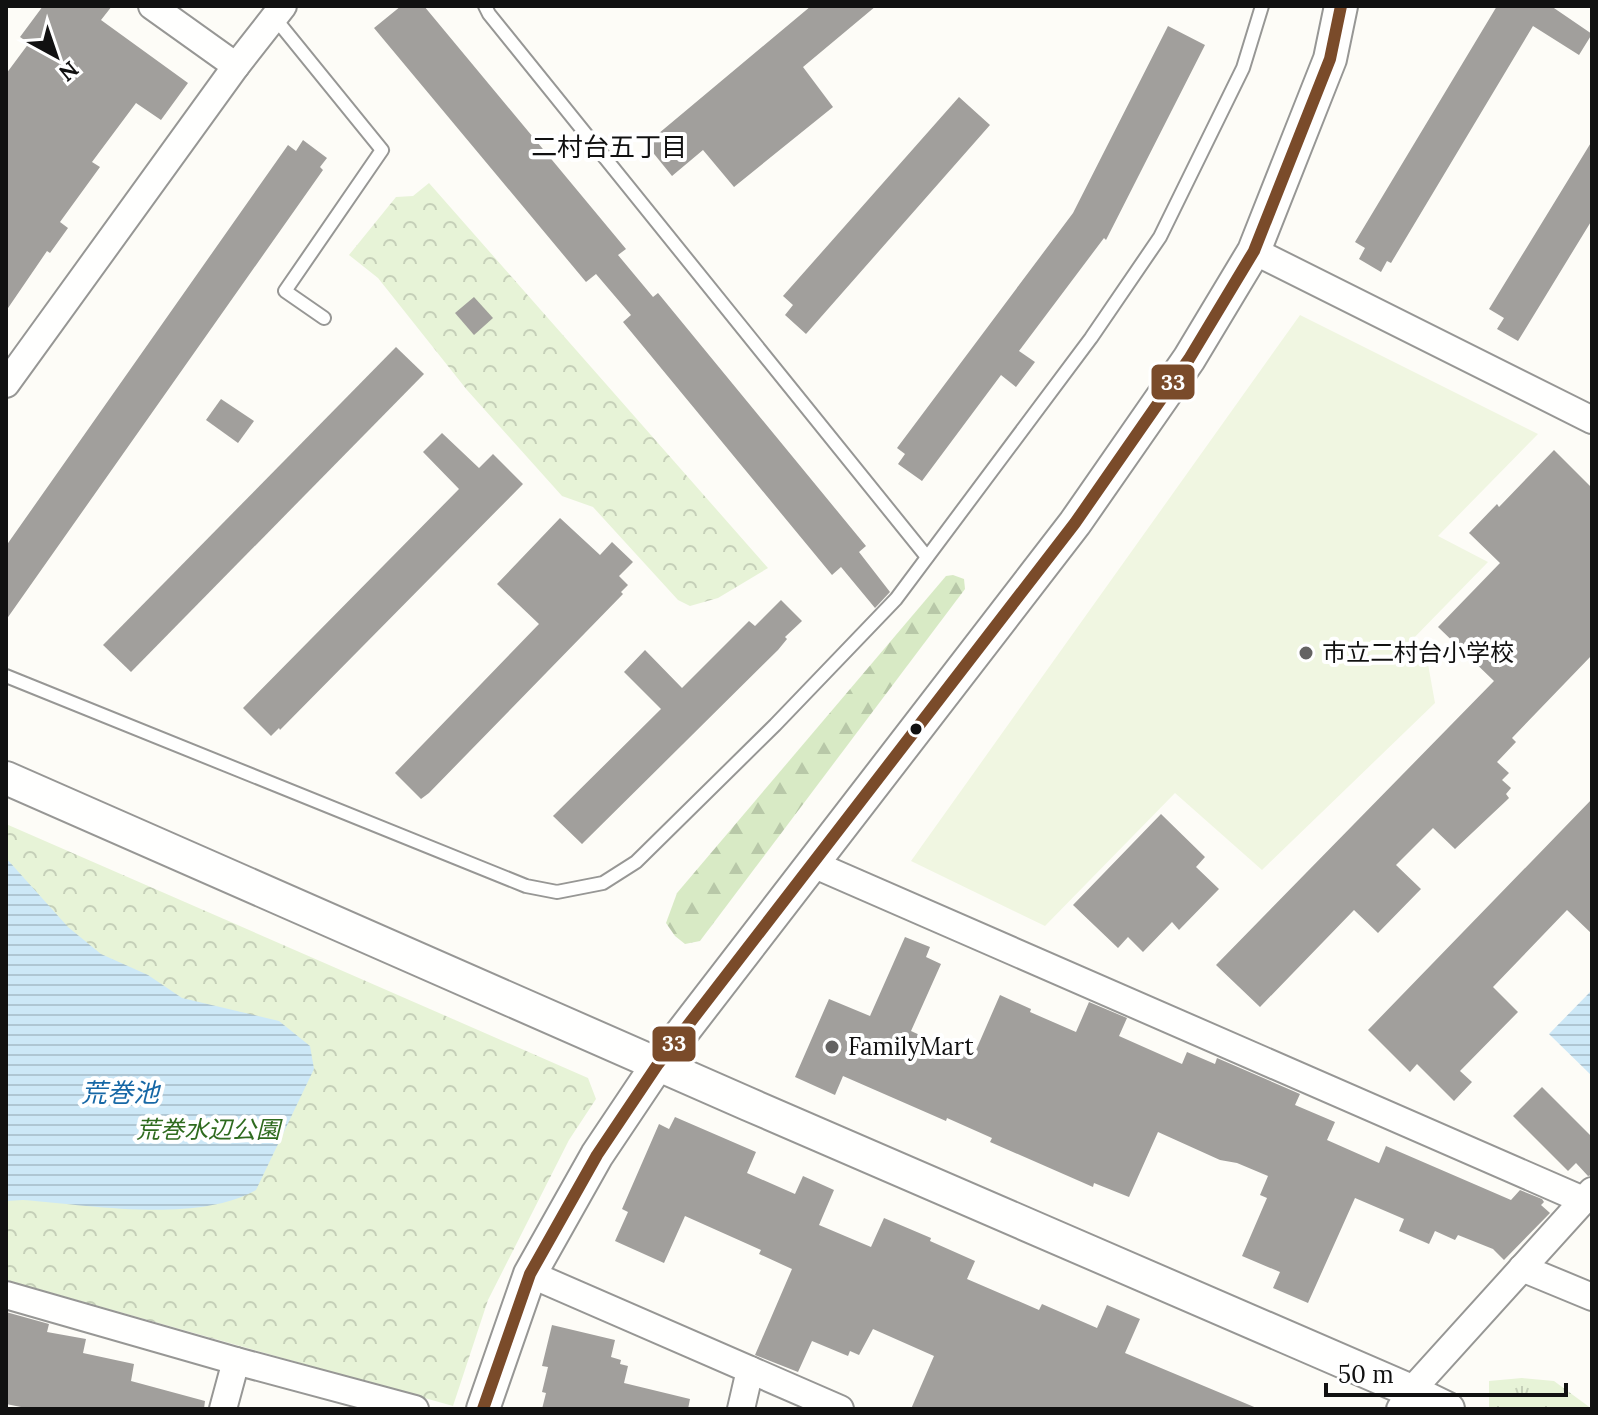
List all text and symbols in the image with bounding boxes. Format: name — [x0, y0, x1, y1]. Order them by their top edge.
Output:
north arrow — [16, 16, 96, 96]
text: N — [53, 55, 84, 88]
district label: 二村台五丁目 — [531, 130, 687, 163]
line badge: 33 — [1150, 363, 1196, 401]
text: 33 — [1161, 368, 1185, 396]
place label: 市立二村台小学校 — [1322, 637, 1514, 668]
marker: 市立二村台小学校 — [1297, 644, 1315, 662]
unlabelled marker — [908, 721, 924, 737]
line badge: 33 — [651, 1025, 697, 1063]
text: 33 — [662, 1029, 686, 1057]
place label: FamilyMart — [848, 1031, 974, 1062]
marker: FamilyMart — [823, 1038, 841, 1056]
water label: 荒巻池 — [81, 1076, 162, 1109]
park label: 荒巻水辺公園 — [136, 1114, 283, 1145]
scale bar — [1326, 1347, 1566, 1397]
text: 50 m — [1338, 1359, 1394, 1390]

